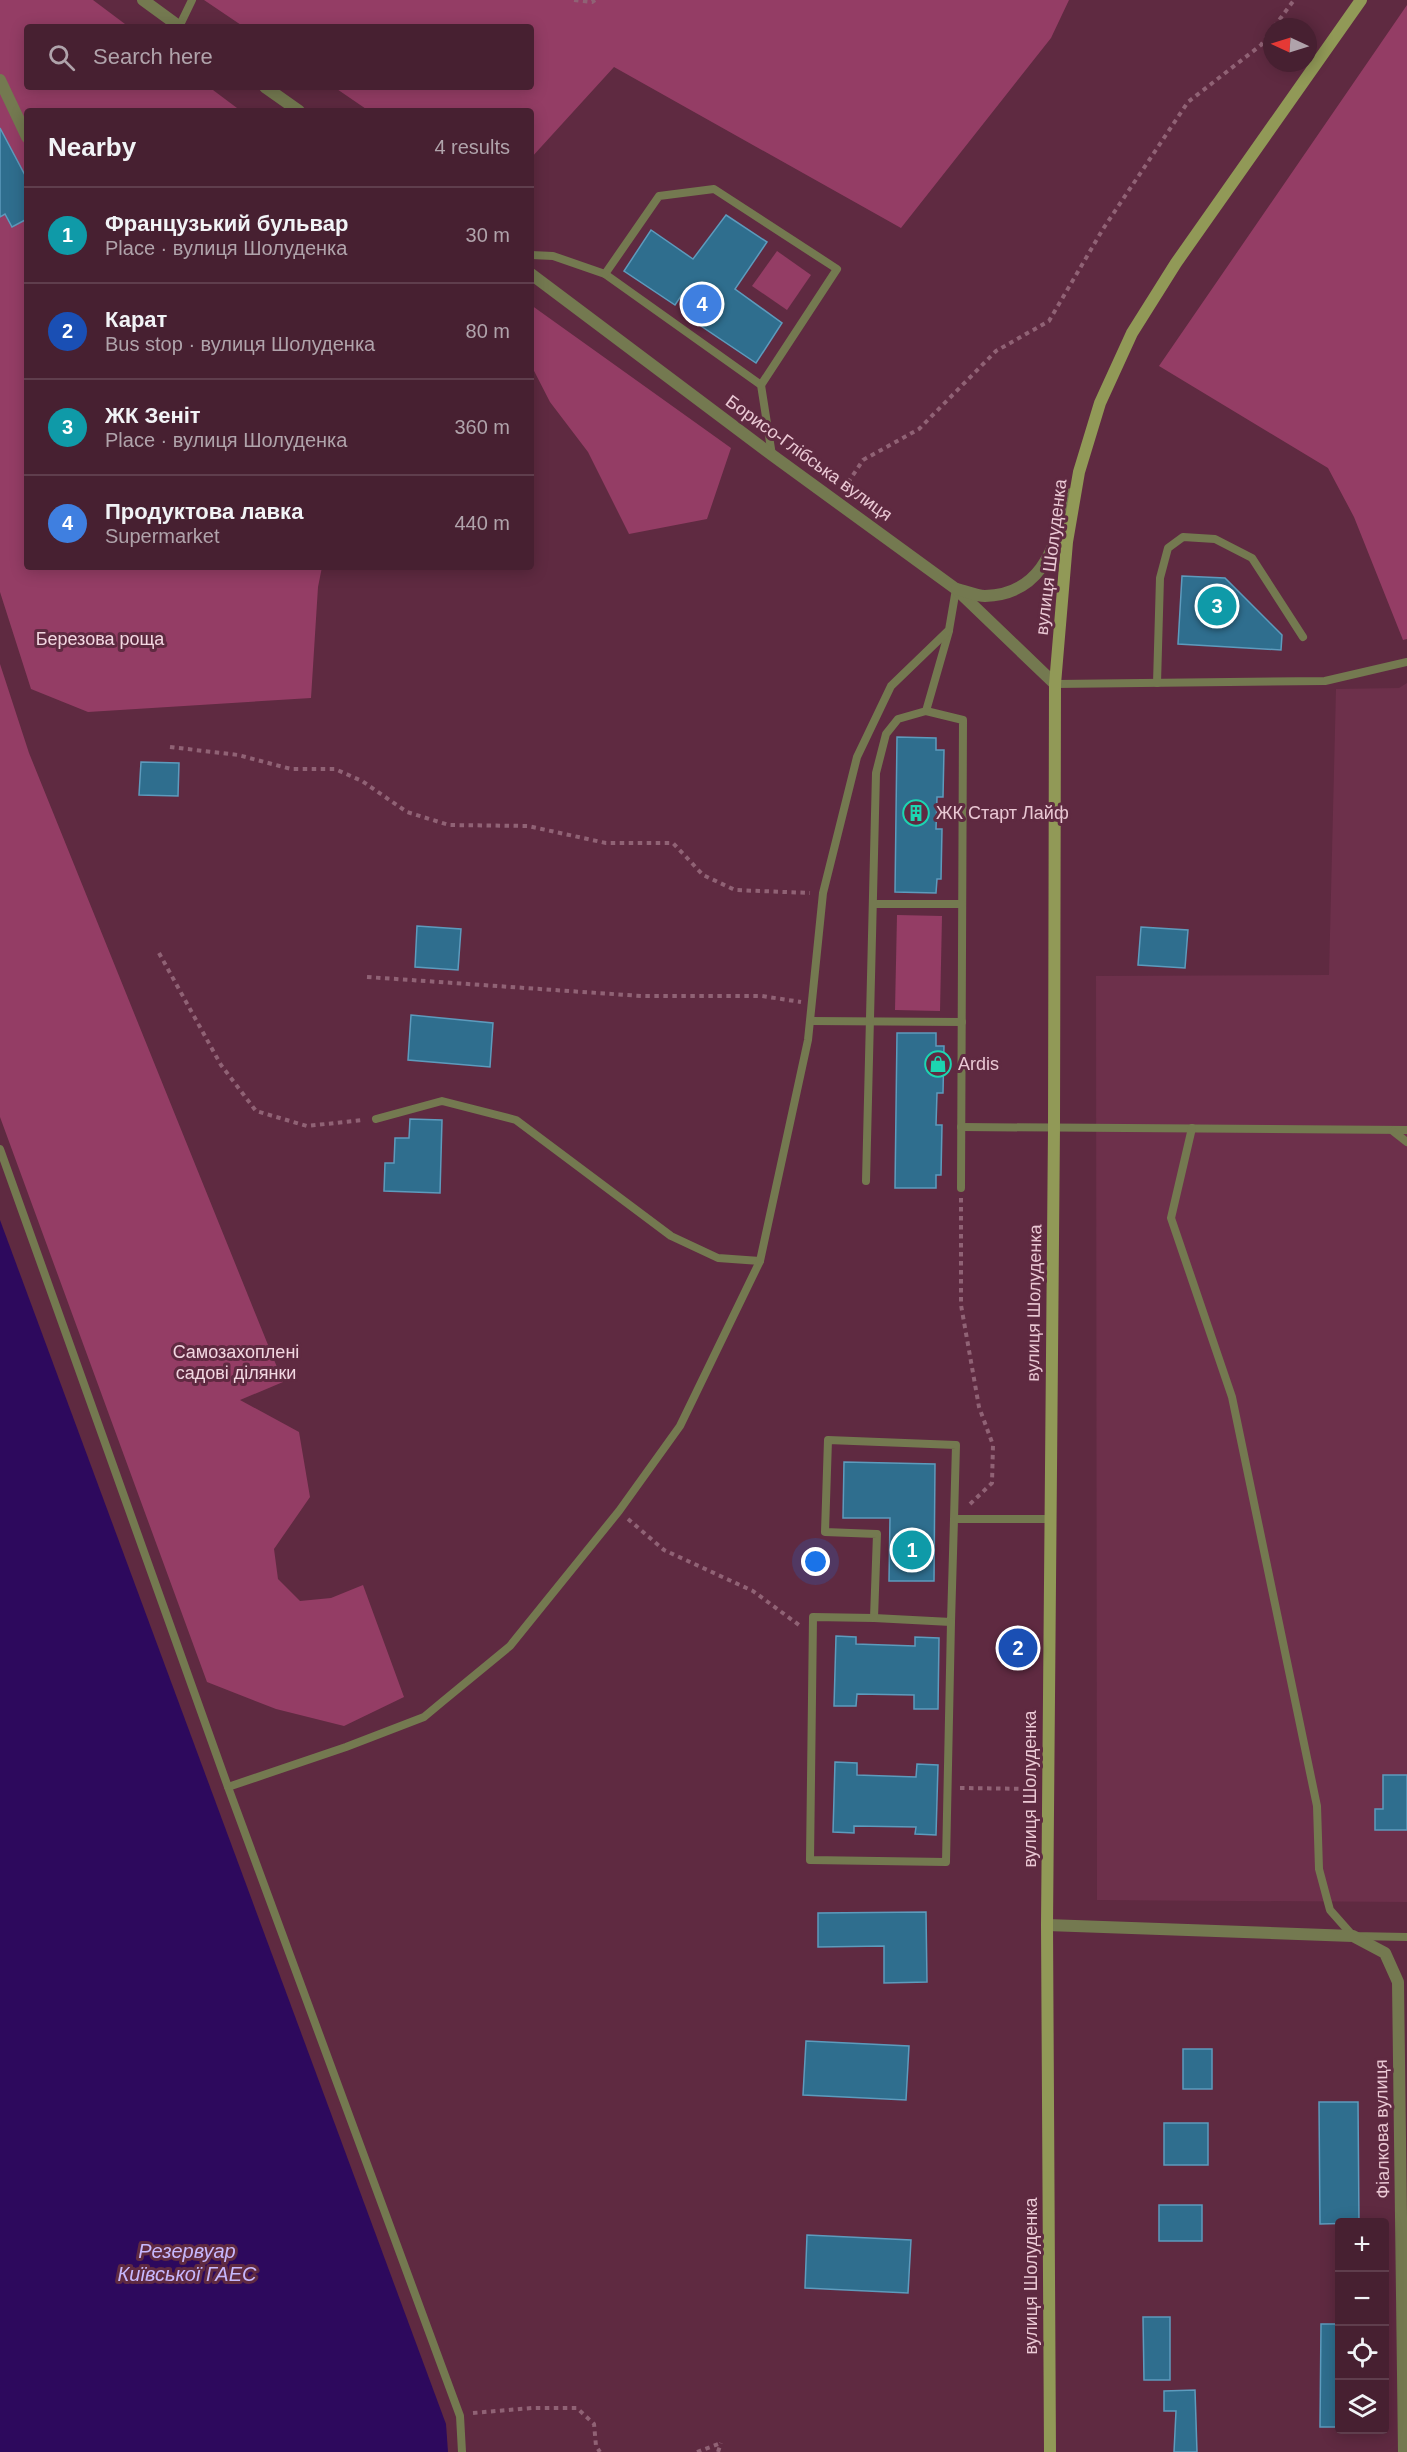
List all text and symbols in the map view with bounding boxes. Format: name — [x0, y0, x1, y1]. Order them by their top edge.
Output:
north arrow — [1263, 18, 1317, 72]
search box — [24, 24, 534, 90]
icon: search — [45, 41, 78, 74]
text: Search here — [93, 44, 213, 69]
text: Nearby — [48, 132, 136, 162]
text: 4 results — [434, 136, 510, 158]
text: Французький бульвар — [105, 211, 349, 236]
text: 1 — [62, 224, 73, 246]
text: 30 m — [466, 224, 510, 246]
text: Place · вулиця Шолуденка — [105, 237, 347, 259]
pin: 4 — [682, 282, 722, 326]
text: Карат — [105, 307, 167, 332]
text: 2 — [62, 320, 73, 342]
text: 80 m — [466, 320, 510, 342]
text: Bus stop · вулиця Шолуденка — [105, 333, 375, 355]
street label: Борисо-Глібська вулиця — [722, 391, 896, 525]
text: ЖК Зеніт — [105, 403, 201, 428]
text: 3 — [62, 416, 73, 438]
text: 360 m — [454, 416, 510, 438]
text: Place · вулиця Шолуденка — [105, 429, 347, 451]
street label: вулиця Шолуденка — [1031, 477, 1071, 636]
text: Продуктова лавка — [105, 499, 303, 524]
text: 4 — [62, 512, 73, 534]
text: 440 m — [454, 512, 510, 534]
text: Supermarket — [105, 525, 220, 547]
pin: 3 — [1198, 584, 1236, 628]
park label: Березова роща — [36, 629, 165, 649]
building icon: ЖК Старт Лайф — [901, 798, 931, 828]
place label: ЖК Старт Лайф — [936, 803, 1069, 823]
shop icon: Ardis — [923, 1049, 953, 1079]
place label: Ardis — [958, 1054, 999, 1074]
street label: вулиця Шолуденка — [1023, 1223, 1045, 1382]
park label: Самозахоплені садові ділянки — [173, 1342, 299, 1383]
pin: 1 — [892, 1528, 932, 1572]
your location — [801, 1547, 830, 1576]
pin: 2 — [998, 1626, 1038, 1670]
street label: вулиця Шолуденка — [1020, 1709, 1040, 1868]
street label: Фіалкова вулиця — [1371, 2059, 1393, 2199]
street label: вулиця Шолуденка — [1021, 2196, 1041, 2355]
map controls — [1335, 2218, 1389, 2434]
button: + — [1335, 2218, 1389, 2272]
water label: Резервуар Київської ГАЕС — [118, 2240, 257, 2285]
button: − — [1335, 2272, 1389, 2326]
button: locate — [1335, 2326, 1389, 2380]
button: layers — [1335, 2380, 1389, 2434]

